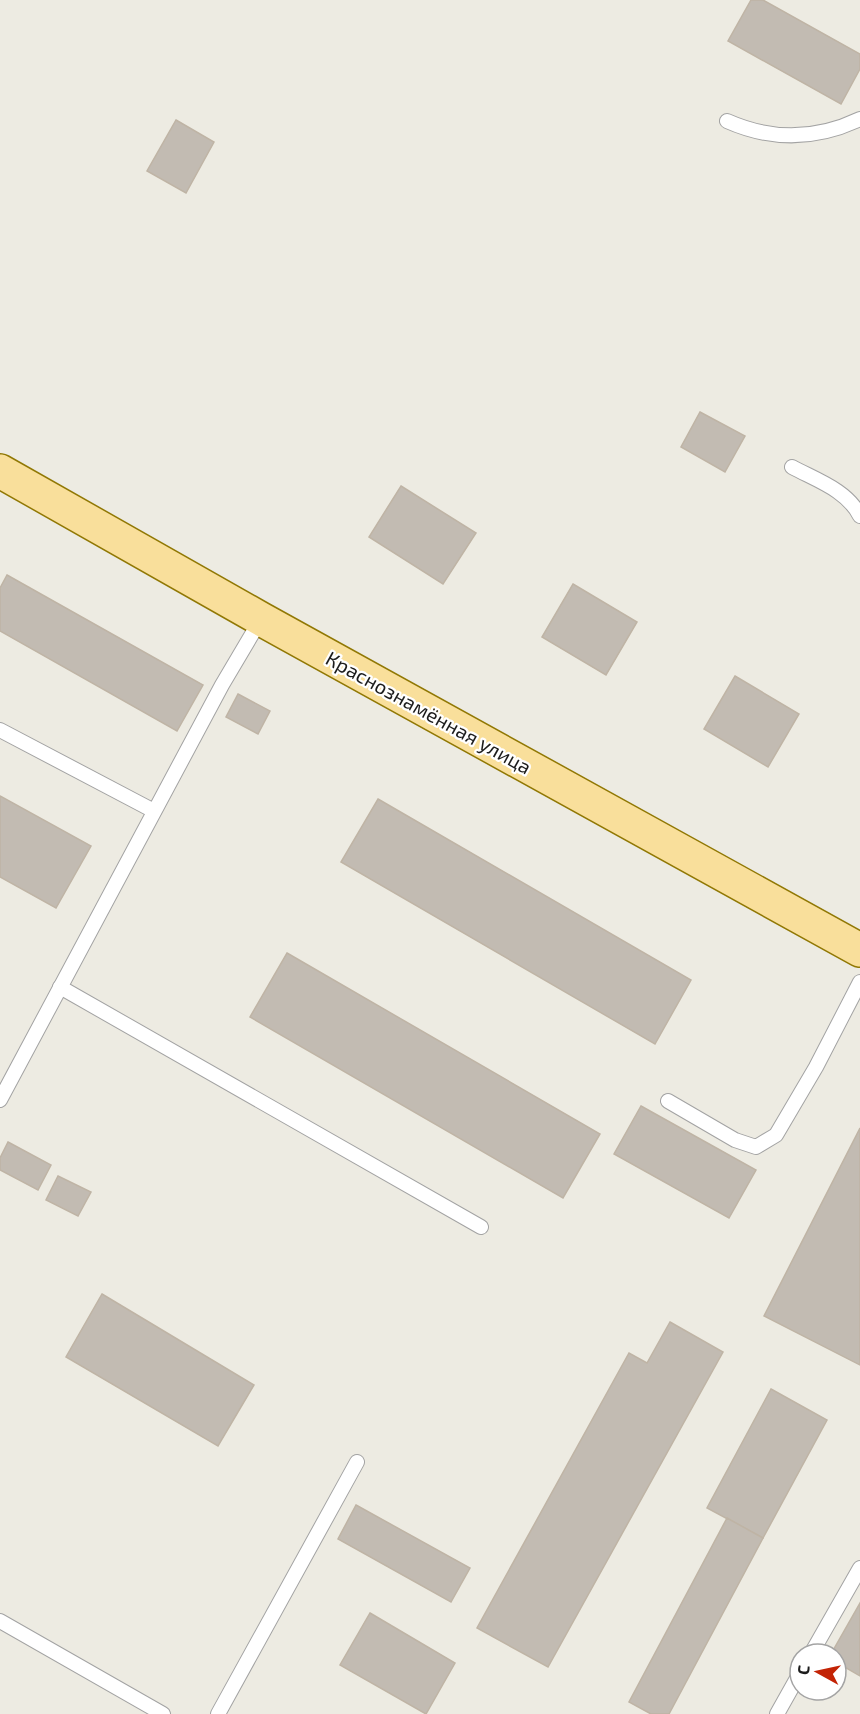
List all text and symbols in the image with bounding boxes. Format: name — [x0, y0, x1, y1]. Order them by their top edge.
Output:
street label: Краснознамённая улица — [322, 645, 536, 779]
north arrow — [788, 1642, 848, 1702]
text: С — [793, 1664, 813, 1676]

